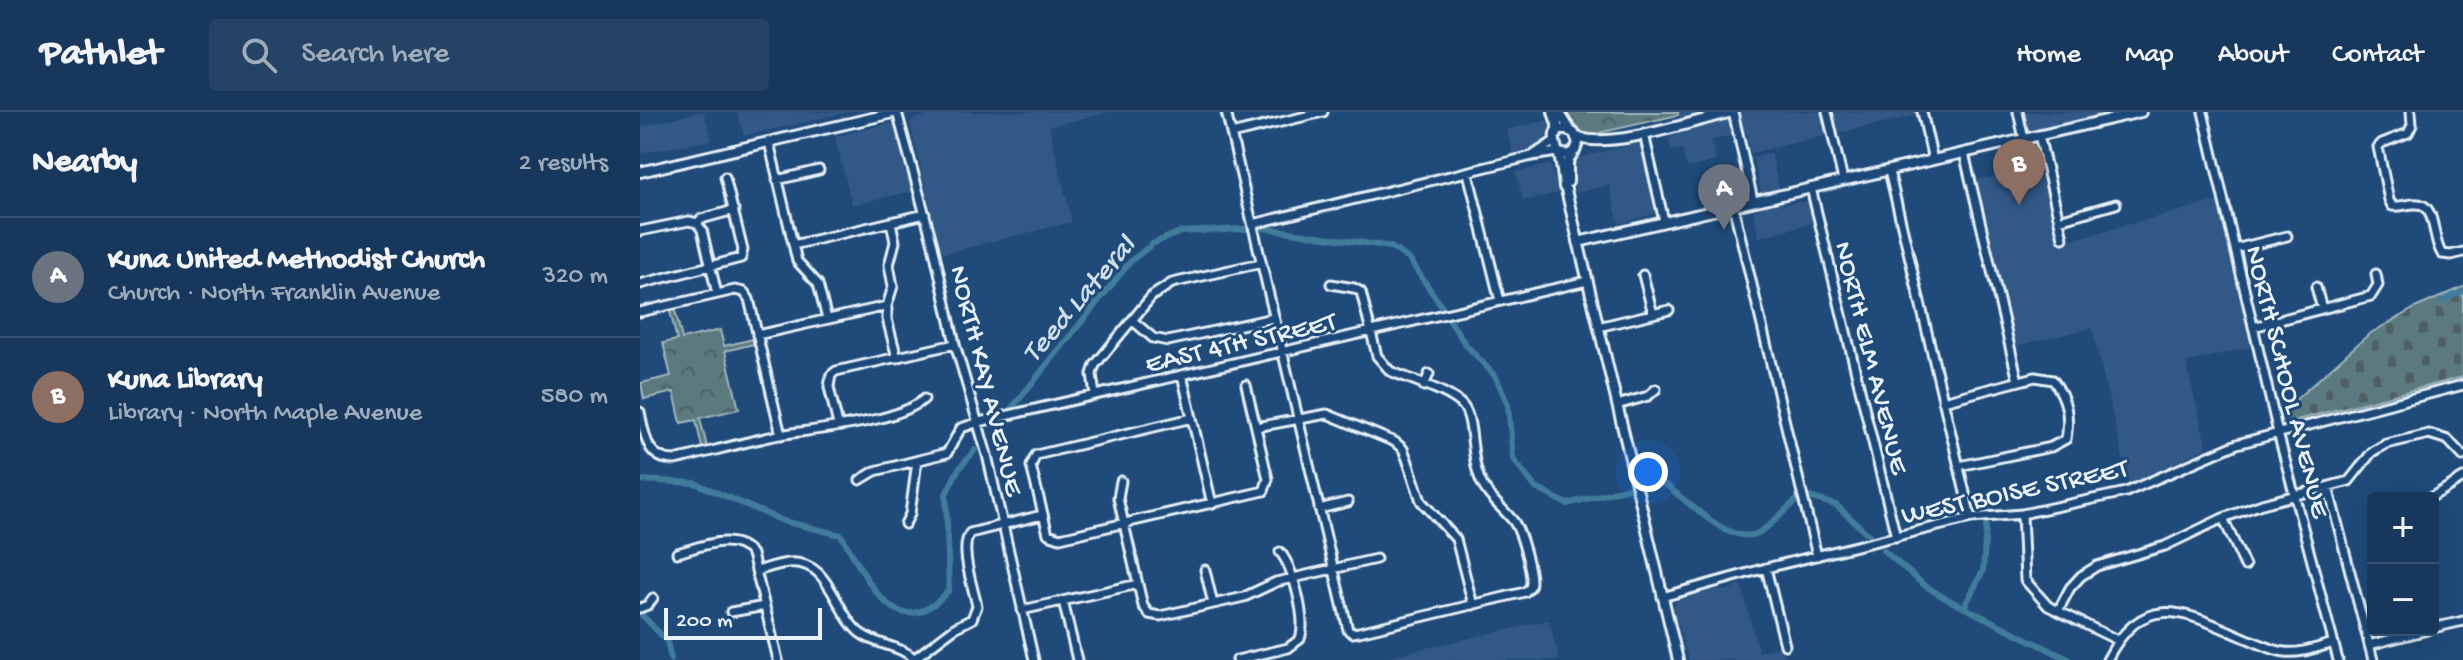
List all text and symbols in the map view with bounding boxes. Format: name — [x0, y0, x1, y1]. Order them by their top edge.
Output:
search box — [209, 19, 769, 91]
text: Pathlet — [40, 33, 161, 77]
icon: search — [237, 33, 281, 77]
text: Search here — [301, 38, 449, 73]
text: Home — [2016, 39, 2081, 72]
text: Map — [2125, 39, 2174, 72]
text: About — [2218, 39, 2288, 72]
text: Contact — [2332, 39, 2423, 72]
pin: B — [1993, 139, 2045, 205]
text: Nearby — [32, 144, 137, 184]
text: 2 results — [519, 149, 608, 180]
pin: A — [1698, 164, 1750, 230]
water label: Teed Lateral — [1016, 229, 1146, 371]
street label: NORTH ELM AVENUE — [1825, 238, 1915, 479]
street label: NORTH SCHOOL AVENUE — [2236, 243, 2336, 523]
text: Kuna United Methodist Church — [108, 244, 485, 279]
text: A — [50, 262, 66, 293]
text: 320 m — [542, 262, 608, 293]
street label: NORTH KAY AVENUE — [940, 263, 1030, 501]
text: Church · North Franklin Avenue — [108, 279, 440, 310]
street label: EAST 4TH STREET — [1142, 306, 1341, 382]
text: Kuna Library — [108, 364, 263, 399]
text: B — [51, 382, 65, 413]
text: 580 m — [541, 382, 608, 413]
text: Library · North Maple Avenue — [108, 399, 422, 430]
your location — [1628, 452, 1668, 492]
street label: WEST BOISE STREET — [1899, 453, 2132, 534]
map controls — [2367, 492, 2439, 636]
button: + — [2367, 492, 2439, 564]
button: − — [2367, 564, 2439, 636]
scale bar — [664, 604, 822, 640]
text: 200 m — [676, 609, 733, 635]

